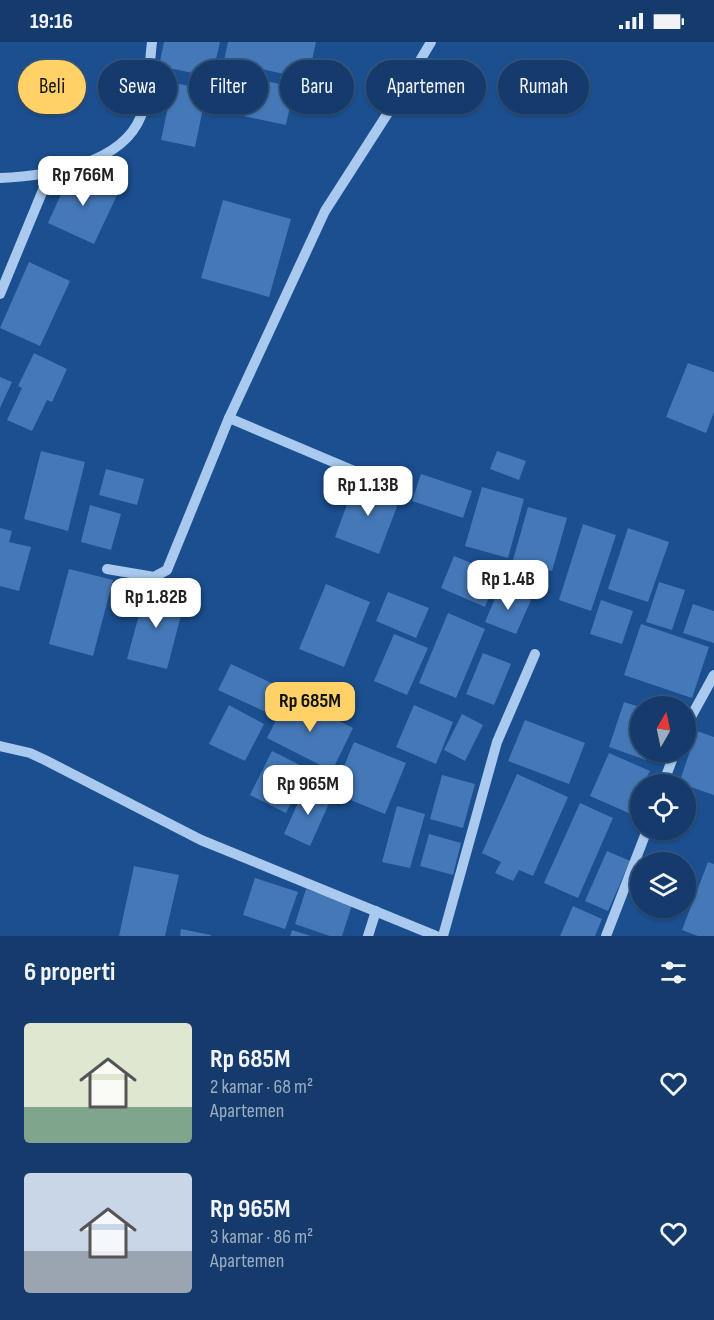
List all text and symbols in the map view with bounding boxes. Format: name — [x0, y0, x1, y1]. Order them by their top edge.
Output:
text: 19:16 — [30, 8, 73, 35]
chip: Beli — [18, 60, 86, 114]
chip: Sewa — [98, 60, 177, 114]
chip: Filter — [189, 60, 268, 114]
chip: Baru — [280, 60, 354, 114]
chip: Apartemen — [366, 60, 486, 114]
chip: Rumah — [498, 60, 589, 114]
pin: Rp 766M — [28, 156, 138, 207]
text: Rp 766M — [52, 163, 114, 187]
pin: Rp 1.13B — [306, 466, 430, 517]
text: Rp 1.13B — [338, 473, 398, 497]
pin: Rp 1.4B — [453, 560, 563, 611]
text: Rp 1.4B — [481, 567, 535, 591]
pin: Rp 1.82B — [94, 578, 218, 629]
text: Rp 1.82B — [125, 585, 187, 609]
pin: Rp 685M — [255, 682, 365, 733]
text: Rp 685M — [279, 689, 341, 713]
north arrow — [630, 696, 696, 762]
map controls — [630, 696, 696, 918]
pin: Rp 965M — [253, 765, 363, 816]
text: Rp 965M — [277, 772, 339, 796]
button: locate — [630, 774, 696, 840]
button: layers — [630, 852, 696, 918]
icon: filters — [657, 956, 690, 989]
text: 6 properti — [24, 957, 115, 988]
text: Rp 685M — [210, 1044, 290, 1075]
icon: home — [72, 1047, 144, 1119]
icon: heart — [657, 1067, 690, 1100]
text: 2 kamar · 68 m² — [210, 1075, 313, 1099]
text: Apartemen — [210, 1099, 284, 1123]
text: Rp 965M — [210, 1194, 291, 1225]
icon: home — [72, 1197, 144, 1269]
icon: heart — [657, 1217, 690, 1250]
text: 3 kamar · 86 m² — [210, 1225, 313, 1249]
text: Apartemen — [210, 1249, 284, 1273]

